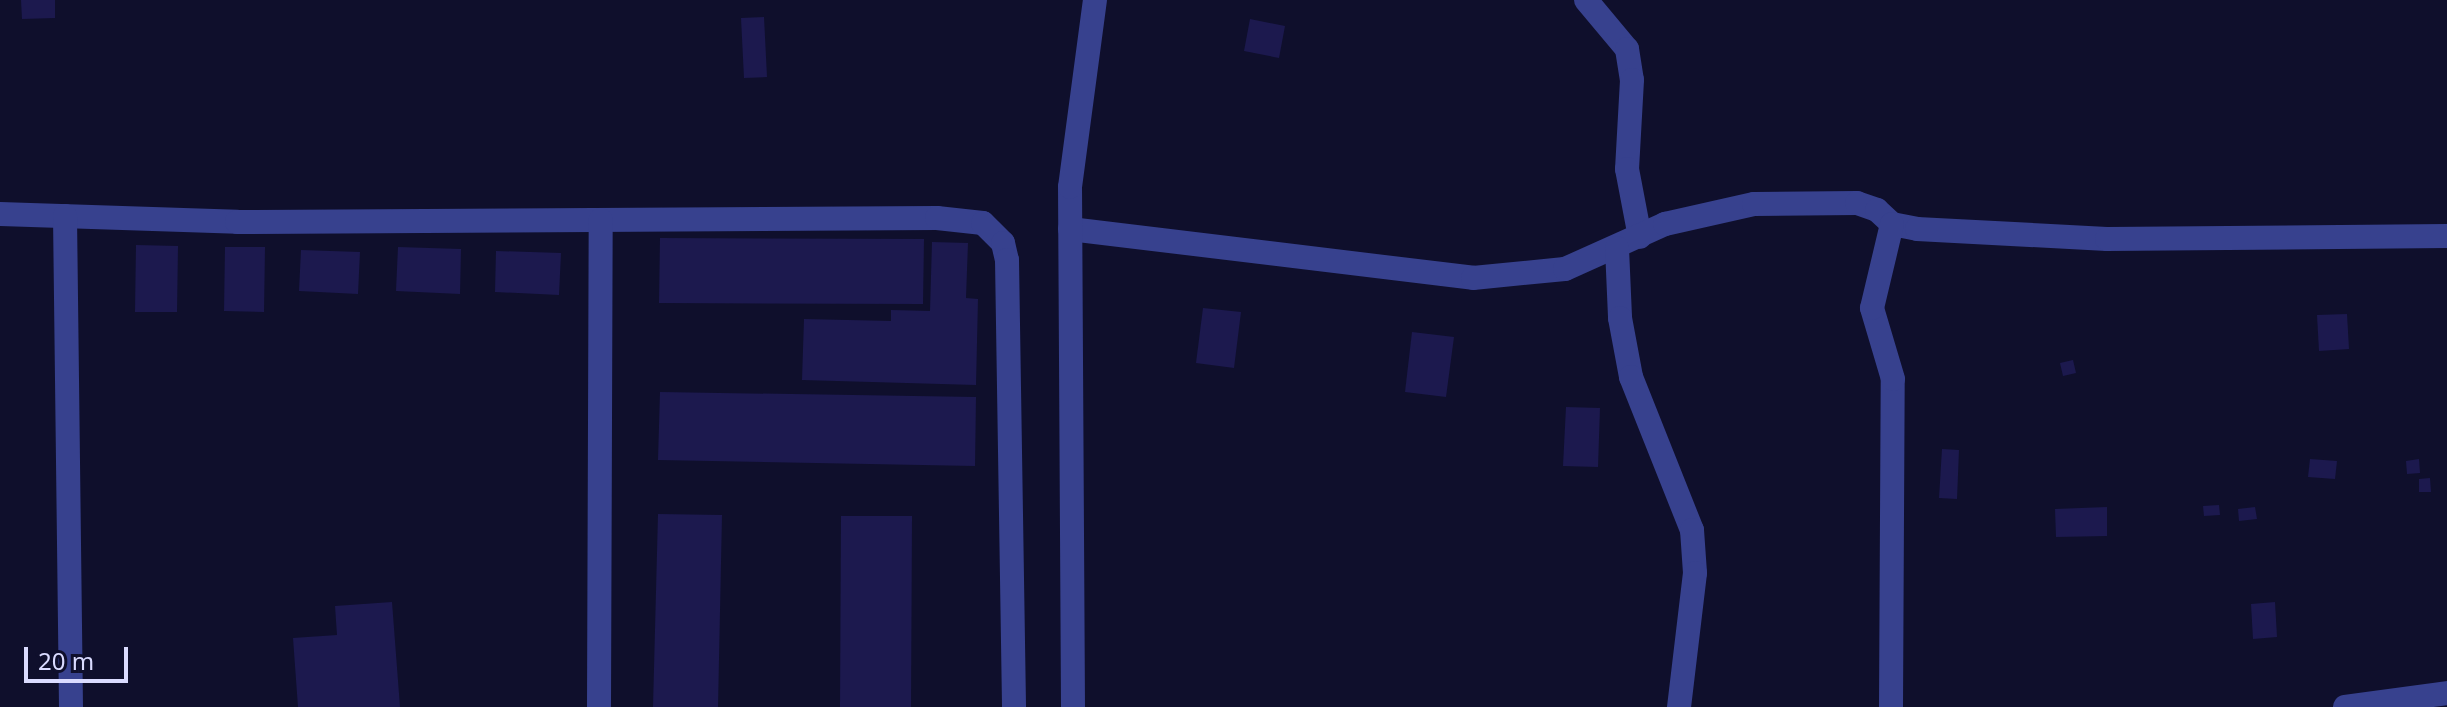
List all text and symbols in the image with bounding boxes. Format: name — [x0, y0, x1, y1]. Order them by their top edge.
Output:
scale bar — [28, 631, 132, 681]
text: 20 m — [38, 644, 94, 677]

